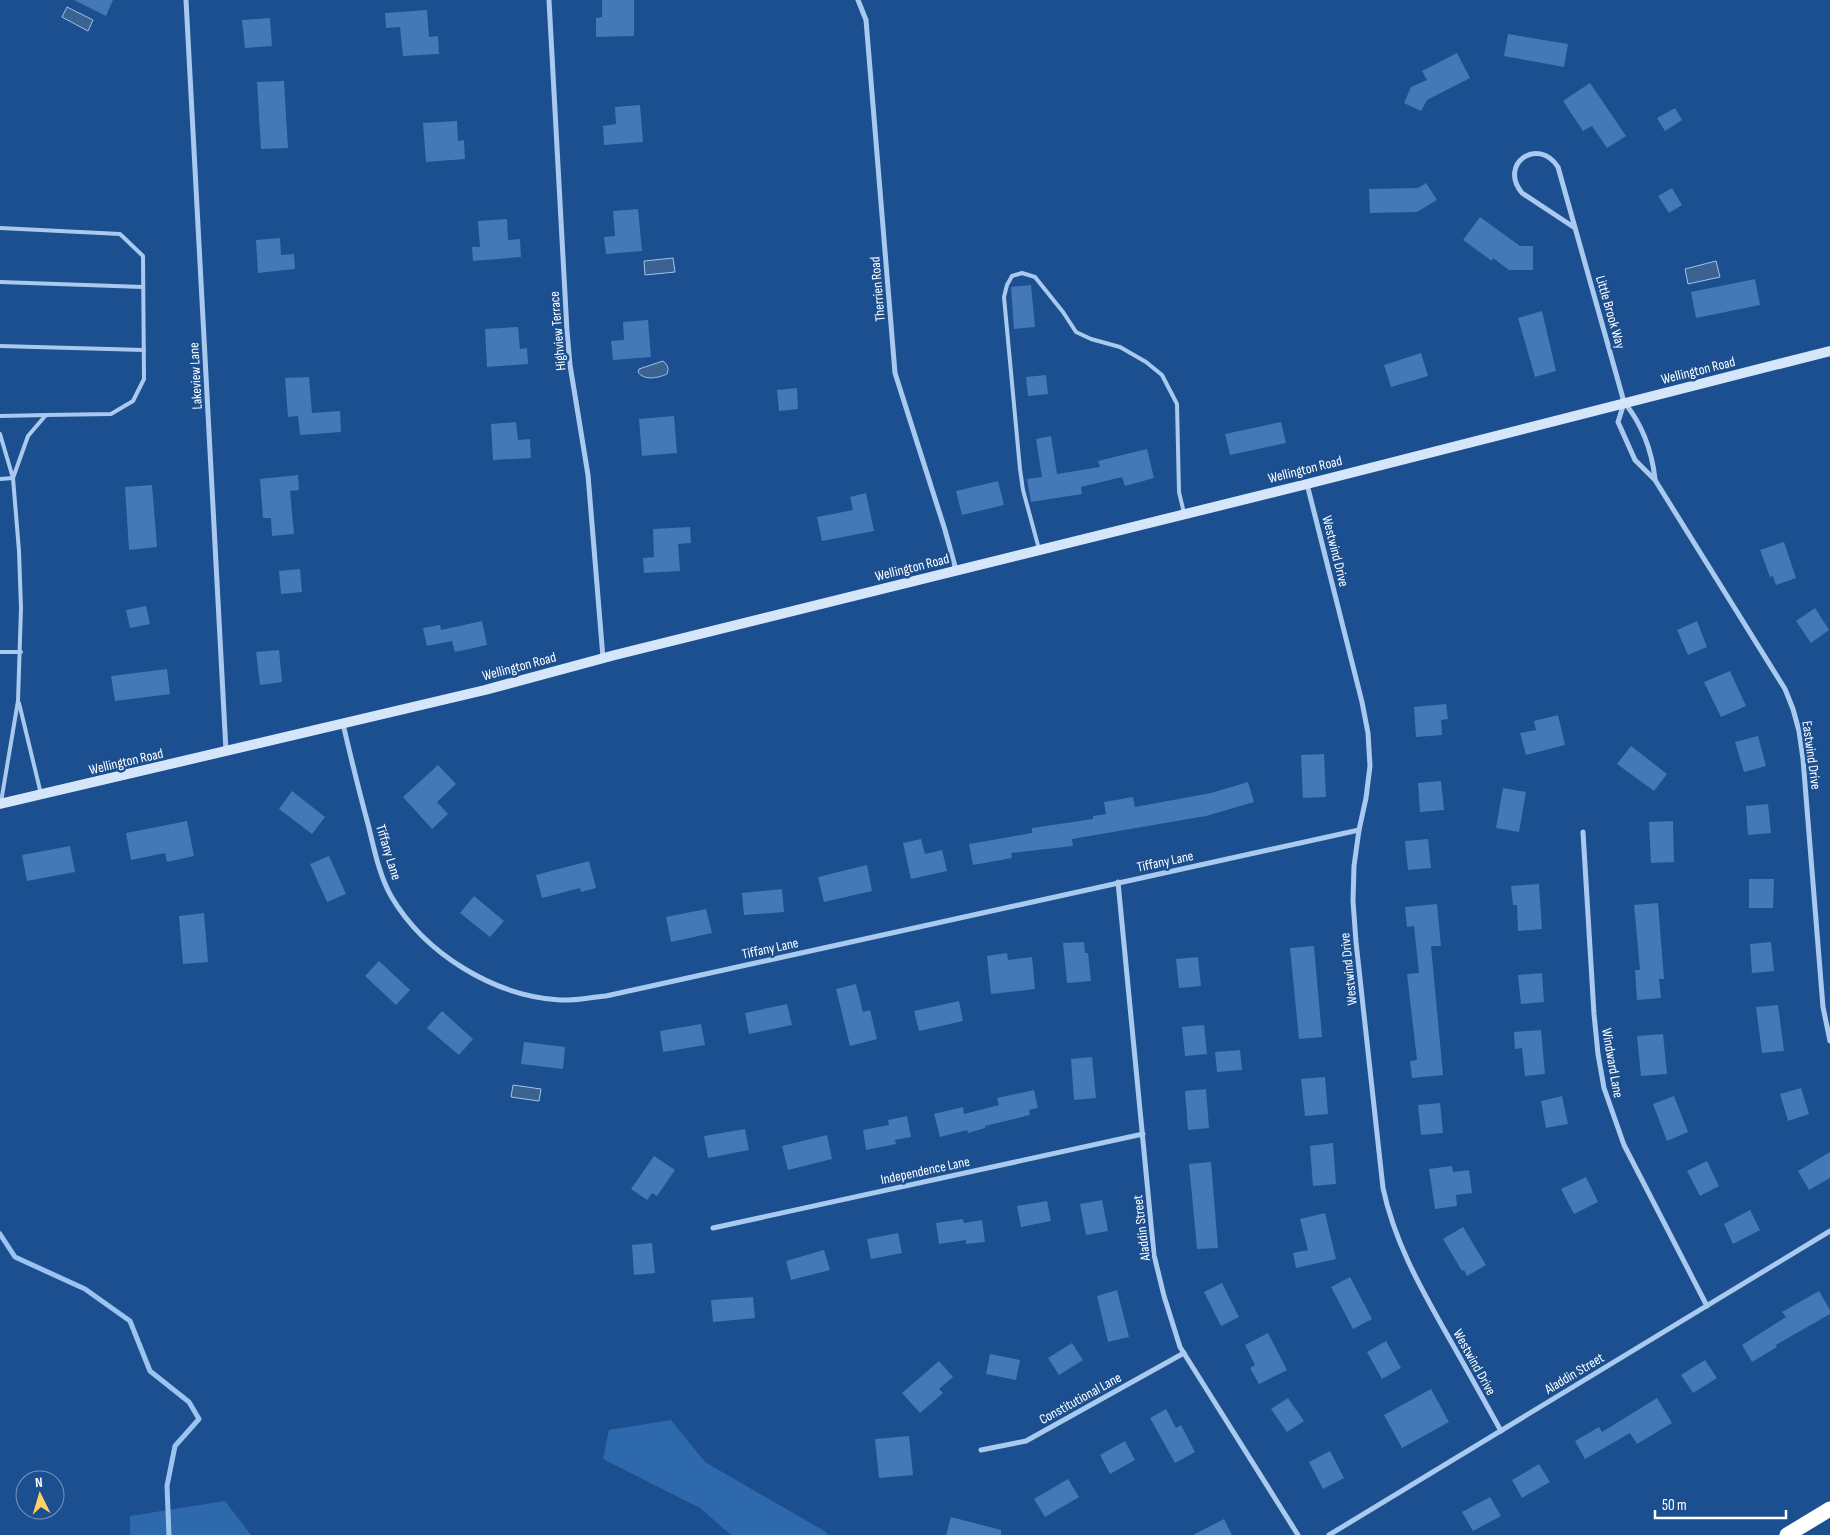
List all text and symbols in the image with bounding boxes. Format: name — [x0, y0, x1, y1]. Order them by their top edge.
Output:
street label: Therrien Road — [866, 256, 889, 322]
street label: Little Brook Way — [1592, 274, 1629, 351]
street label: Highview Terrace — [546, 291, 569, 371]
street label: Lakeview Lane — [185, 342, 206, 410]
street label: Wellington Road — [1659, 353, 1737, 388]
street label: Wellington Road — [1266, 452, 1344, 487]
street label: Westwind Drive — [1318, 514, 1353, 588]
street label: Wellington Road — [873, 550, 951, 585]
street label: Wellington Road — [480, 648, 558, 684]
street label: Eastwind Drive — [1798, 720, 1825, 791]
street label: Wellington Road — [87, 745, 165, 778]
street label: Tiffany Lane — [372, 822, 405, 882]
street label: Tiffany Lane — [1135, 847, 1195, 876]
street label: Westwind Drive — [1336, 932, 1361, 1006]
street label: Tiffany Lane — [740, 934, 800, 963]
street label: Windward Lane — [1598, 1027, 1627, 1099]
street label: Independence Lane — [879, 1153, 971, 1188]
street label: Aladdin Street — [1129, 1194, 1154, 1263]
street label: Westwind Drive — [1449, 1326, 1500, 1398]
street label: Aladdin Street — [1541, 1349, 1607, 1398]
street label: Constitutional Lane — [1036, 1369, 1124, 1428]
north arrow — [15, 1470, 65, 1520]
text: N — [34, 1474, 43, 1491]
scale bar — [1655, 1488, 1786, 1520]
text: 50 m — [1662, 1496, 1687, 1515]

